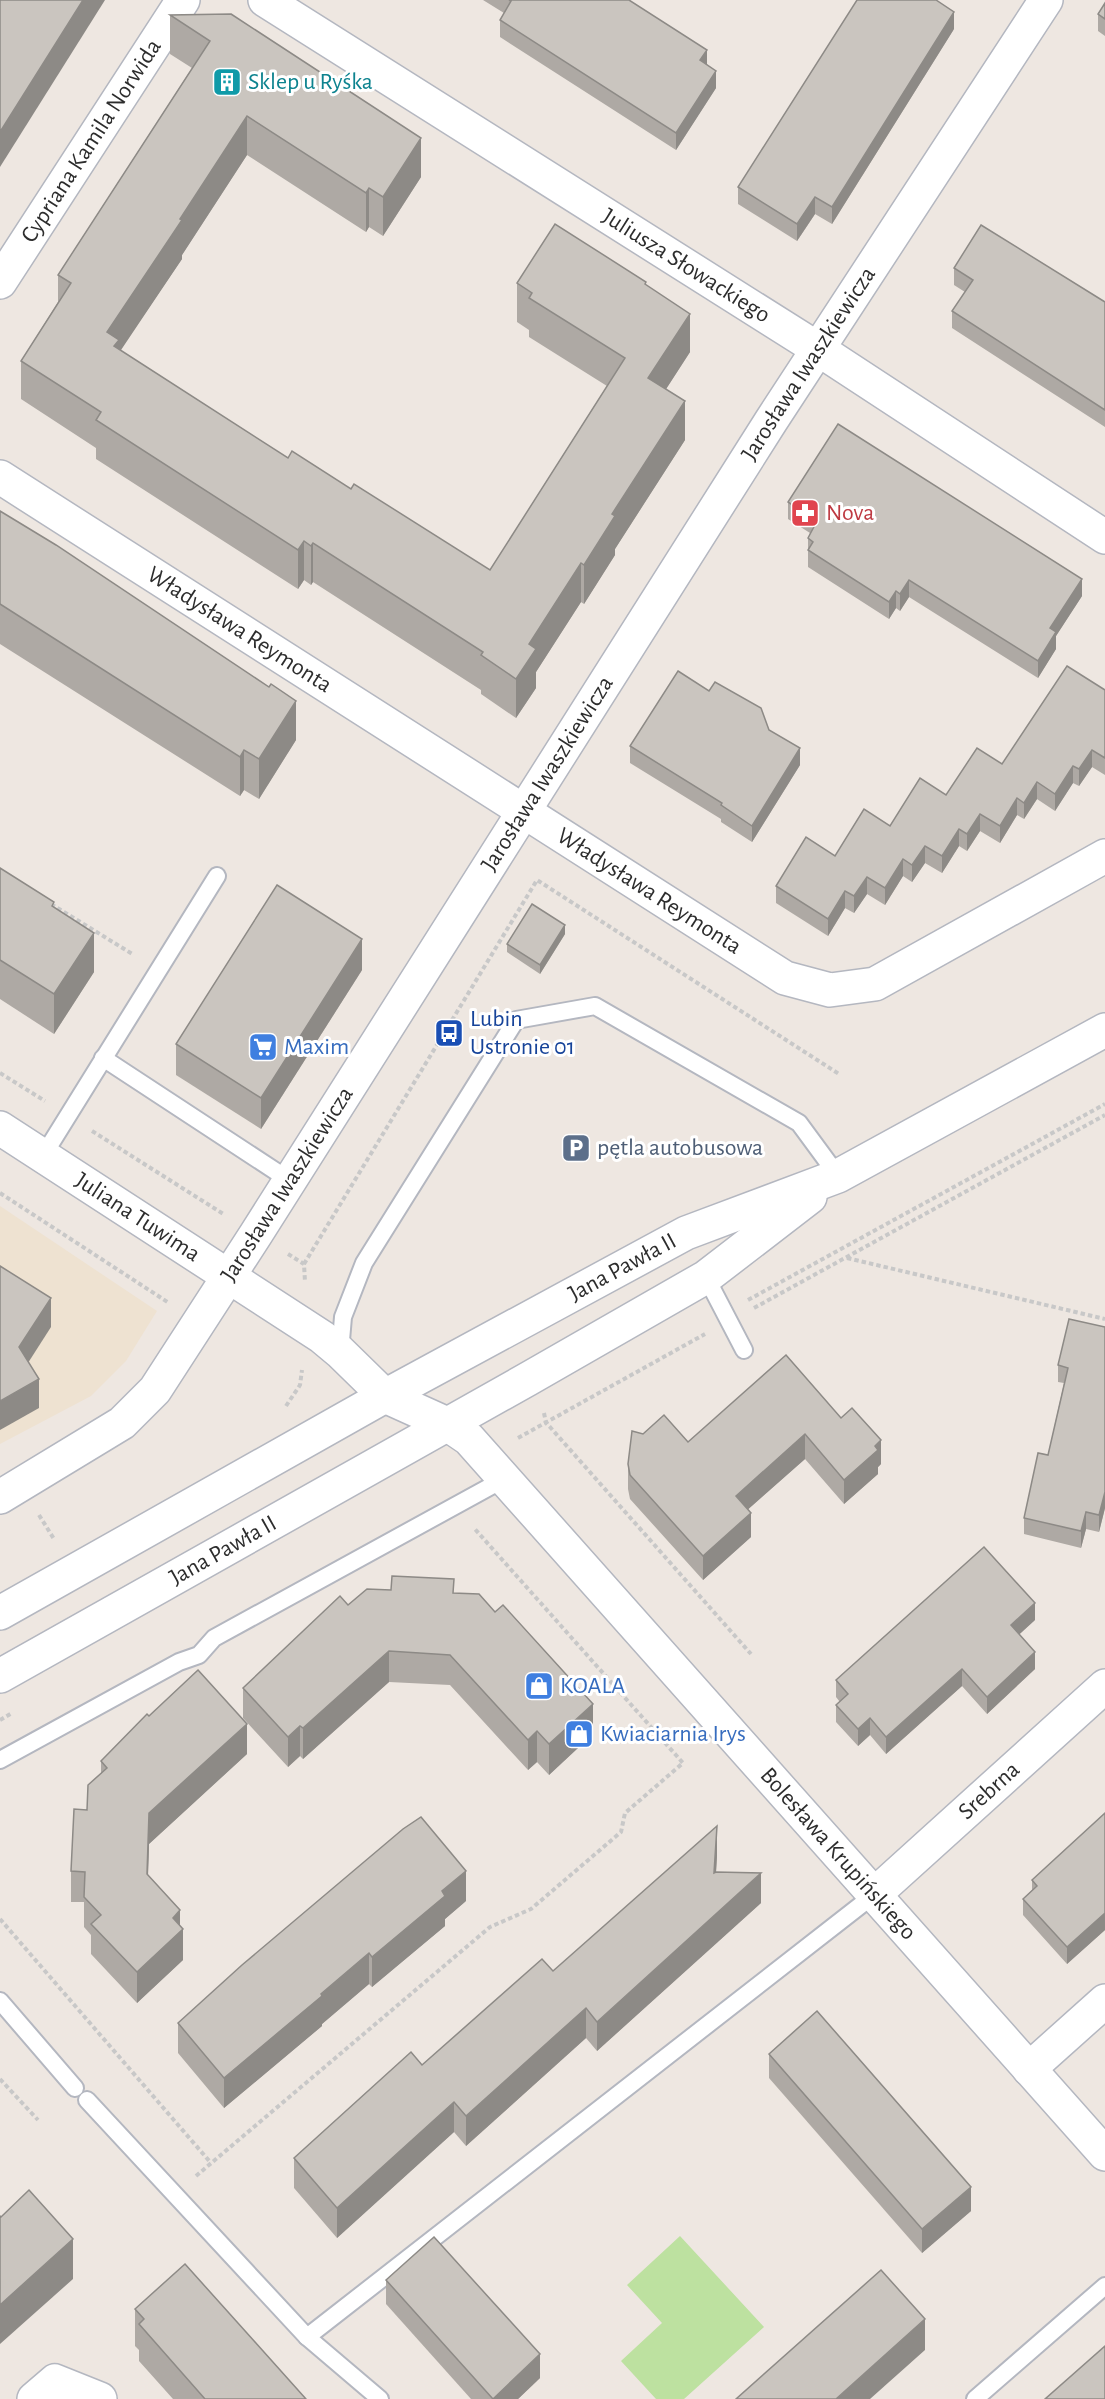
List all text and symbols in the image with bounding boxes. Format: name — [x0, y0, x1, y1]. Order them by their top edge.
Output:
street label: Cypriana Kamila Norwida — [17, 35, 166, 247]
building icon: Sklep u Ryśka — [211, 66, 243, 98]
place label: Sklep u Ryśka — [248, 70, 373, 94]
street label: Juliusza Słowackiego — [598, 204, 774, 328]
street label: Jarosława Iwaszkiewicza — [737, 263, 880, 465]
pharmacy icon: Nova — [789, 497, 821, 529]
place label: Nova — [826, 501, 874, 525]
street label: Władysława Reymonta — [143, 562, 336, 697]
street label: Jarosława Iwaszkiewicza — [477, 672, 618, 875]
street label: Władysława Reymonta — [552, 824, 746, 959]
place label: Lubin Ustronie 01 — [470, 1007, 575, 1059]
bus stop icon: Lubin Ustronie 01 — [433, 1017, 465, 1049]
supermarket icon: Maxim — [247, 1031, 279, 1063]
place label: Maxim — [284, 1035, 349, 1059]
street label: Jarosława Iwaszkiewicza — [217, 1083, 358, 1286]
parking icon: pętla autobusowa — [560, 1132, 592, 1164]
place label: pętla autobusowa — [597, 1136, 763, 1160]
street label: Juliana Tuwima — [71, 1168, 204, 1266]
street label: Jana Pawła II — [565, 1229, 680, 1306]
street label: Jana Pawła II — [166, 1511, 281, 1590]
shop icon: KOALA — [523, 1670, 555, 1702]
place label: KOALA — [560, 1674, 625, 1698]
shop icon: Kwiaciarnia Irys — [563, 1718, 595, 1750]
place label: Kwiaciarnia Irys — [600, 1722, 746, 1746]
street label: Srebrna — [954, 1757, 1024, 1824]
street label: Bolesława Krupińskiego — [756, 1763, 921, 1945]

